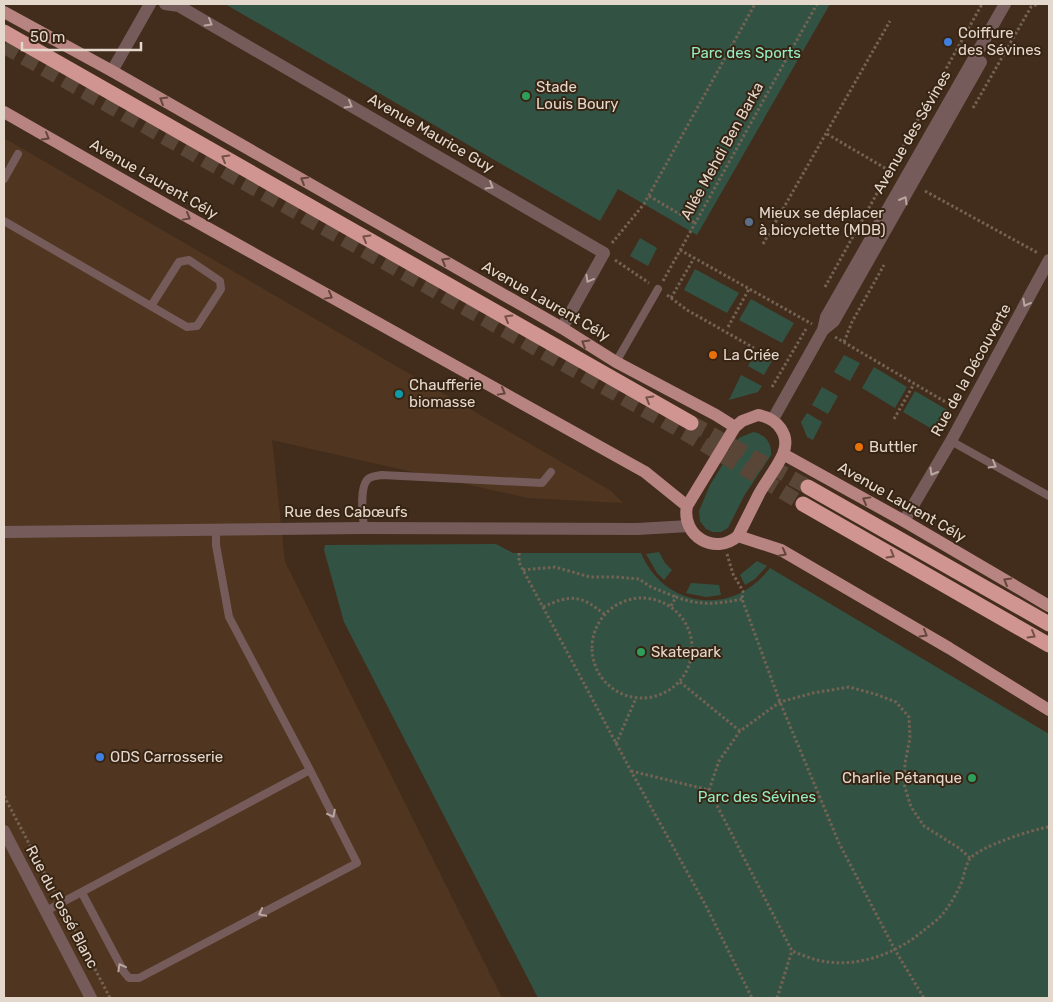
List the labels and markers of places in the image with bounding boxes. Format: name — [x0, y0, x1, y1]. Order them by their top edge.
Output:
place label: Coiffure des Sévines — [958, 24, 1042, 59]
marker: Coiffure des Sévines — [942, 36, 954, 48]
place label: Stade Louis Boury — [536, 78, 619, 113]
marker: Stade Louis Boury — [520, 90, 532, 102]
place label: Mieux se déplacer à bicyclette (MDB) — [759, 204, 886, 239]
marker: Mieux se déplacer à bicyclette (MDB) — [743, 216, 755, 228]
place label: La Criée — [723, 346, 780, 364]
marker: La Criée — [707, 349, 719, 361]
place label: Chaufferie biomasse — [409, 376, 482, 411]
marker: Chaufferie biomasse — [393, 388, 405, 400]
place label: Buttler — [869, 438, 918, 456]
marker: Buttler — [853, 441, 865, 453]
place label: Skatepark — [651, 643, 721, 661]
marker: Skatepark — [635, 646, 647, 658]
place label: ODS Carrosserie — [110, 748, 223, 766]
marker: ODS Carrosserie — [94, 751, 106, 763]
place label: Charlie Pétanque — [842, 769, 962, 787]
marker: Charlie Pétanque — [966, 772, 978, 784]

